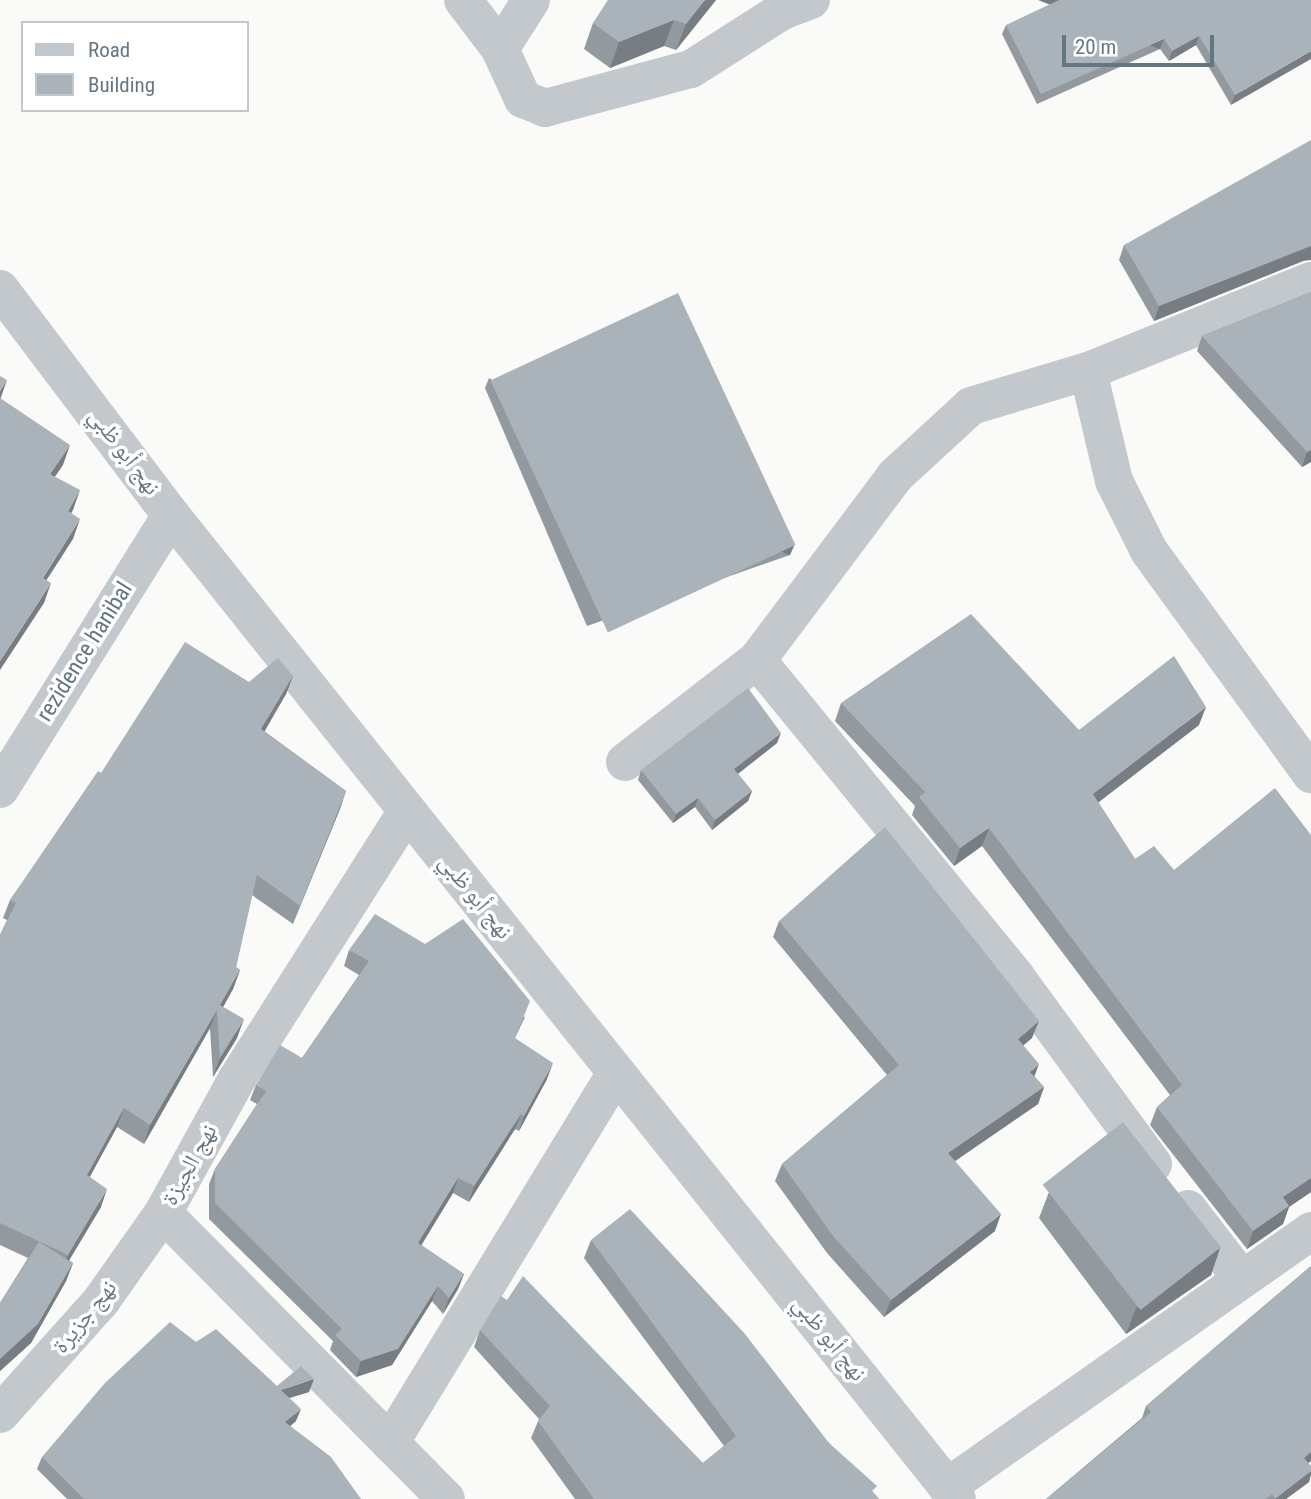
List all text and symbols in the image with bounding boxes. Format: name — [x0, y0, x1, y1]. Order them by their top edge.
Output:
legend — [21, 21, 248, 112]
scale bar — [1066, 21, 1218, 65]
text: 20 m — [1075, 35, 1116, 59]
text: Road — [88, 38, 130, 62]
text: Building — [88, 73, 155, 97]
street label: نهج أبو ظبي — [83, 403, 165, 501]
street label: rezidence hanibal — [31, 577, 139, 727]
street label: نهج أبو ظبي — [432, 849, 518, 945]
street label: نهج الجيزة — [157, 1120, 223, 1210]
street label: نهج جزيرة — [47, 1275, 123, 1359]
street label: نهج أبو ظبي — [786, 1291, 872, 1387]

